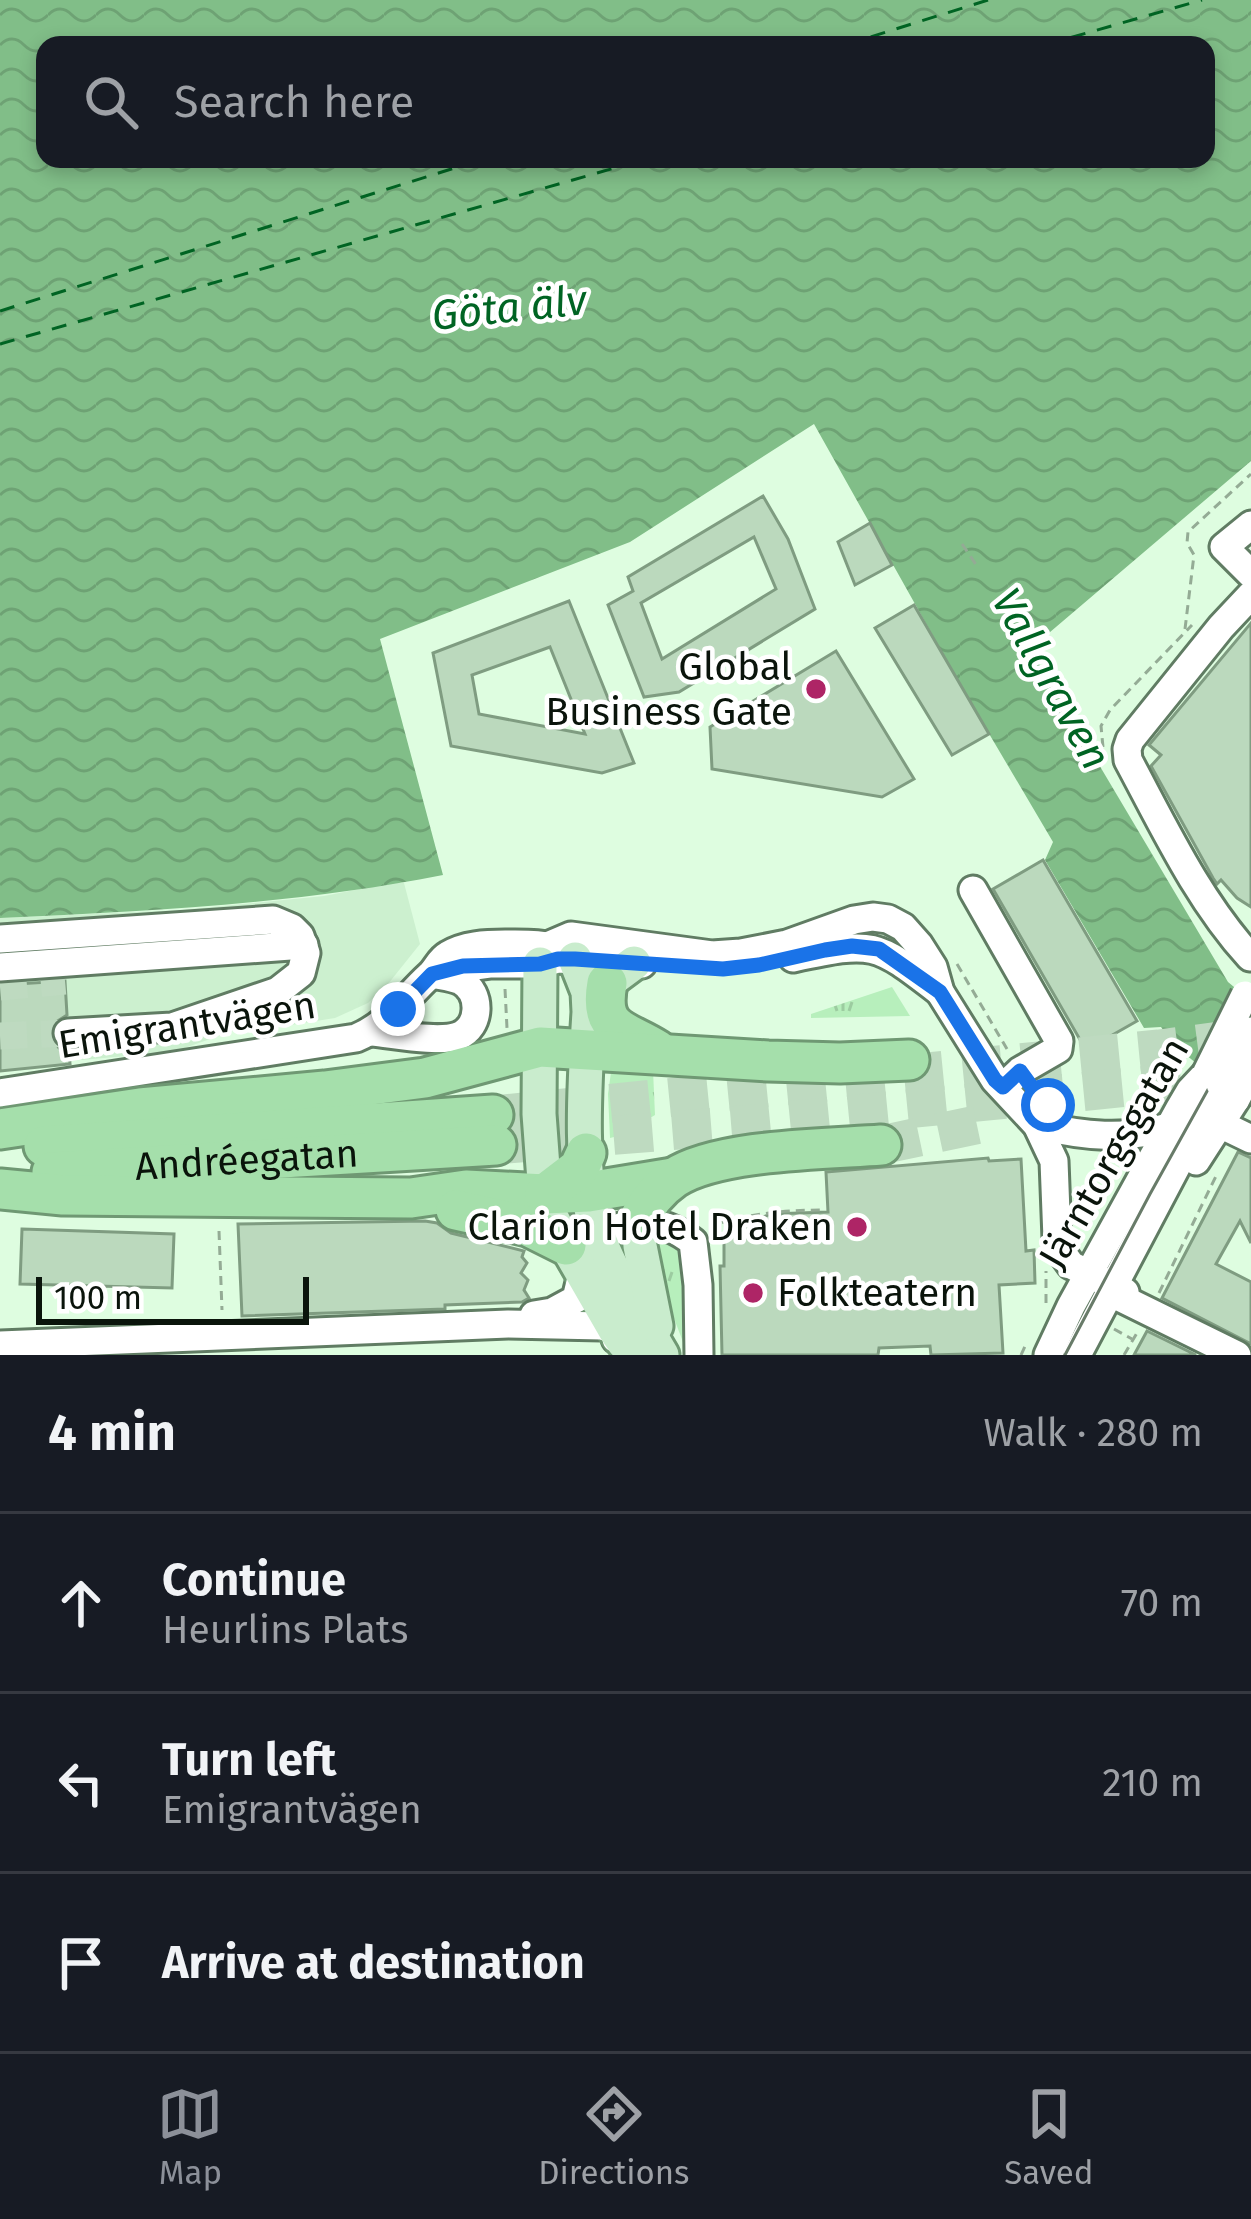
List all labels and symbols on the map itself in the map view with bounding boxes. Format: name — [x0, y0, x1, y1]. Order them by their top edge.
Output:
water label: Göta älv — [429, 275, 590, 341]
water label: Vallgraven — [981, 580, 1121, 778]
place label: Global Business Gate — [545, 644, 792, 735]
marker: Global Business Gate — [803, 676, 829, 702]
street label: Emigrantvägen — [55, 982, 319, 1068]
route end — [371, 982, 425, 1036]
street label: Järntorgsgatan — [1029, 1030, 1199, 1276]
route start — [1021, 1078, 1075, 1132]
street label: Andréegatan — [134, 1130, 360, 1190]
place label: Clarion Hotel Draken — [468, 1204, 833, 1250]
marker: Clarion Hotel Draken — [844, 1214, 870, 1240]
place label: Folkteatern — [777, 1270, 977, 1316]
scale bar — [36, 1271, 309, 1324]
marker: Folkteatern — [740, 1280, 766, 1306]

